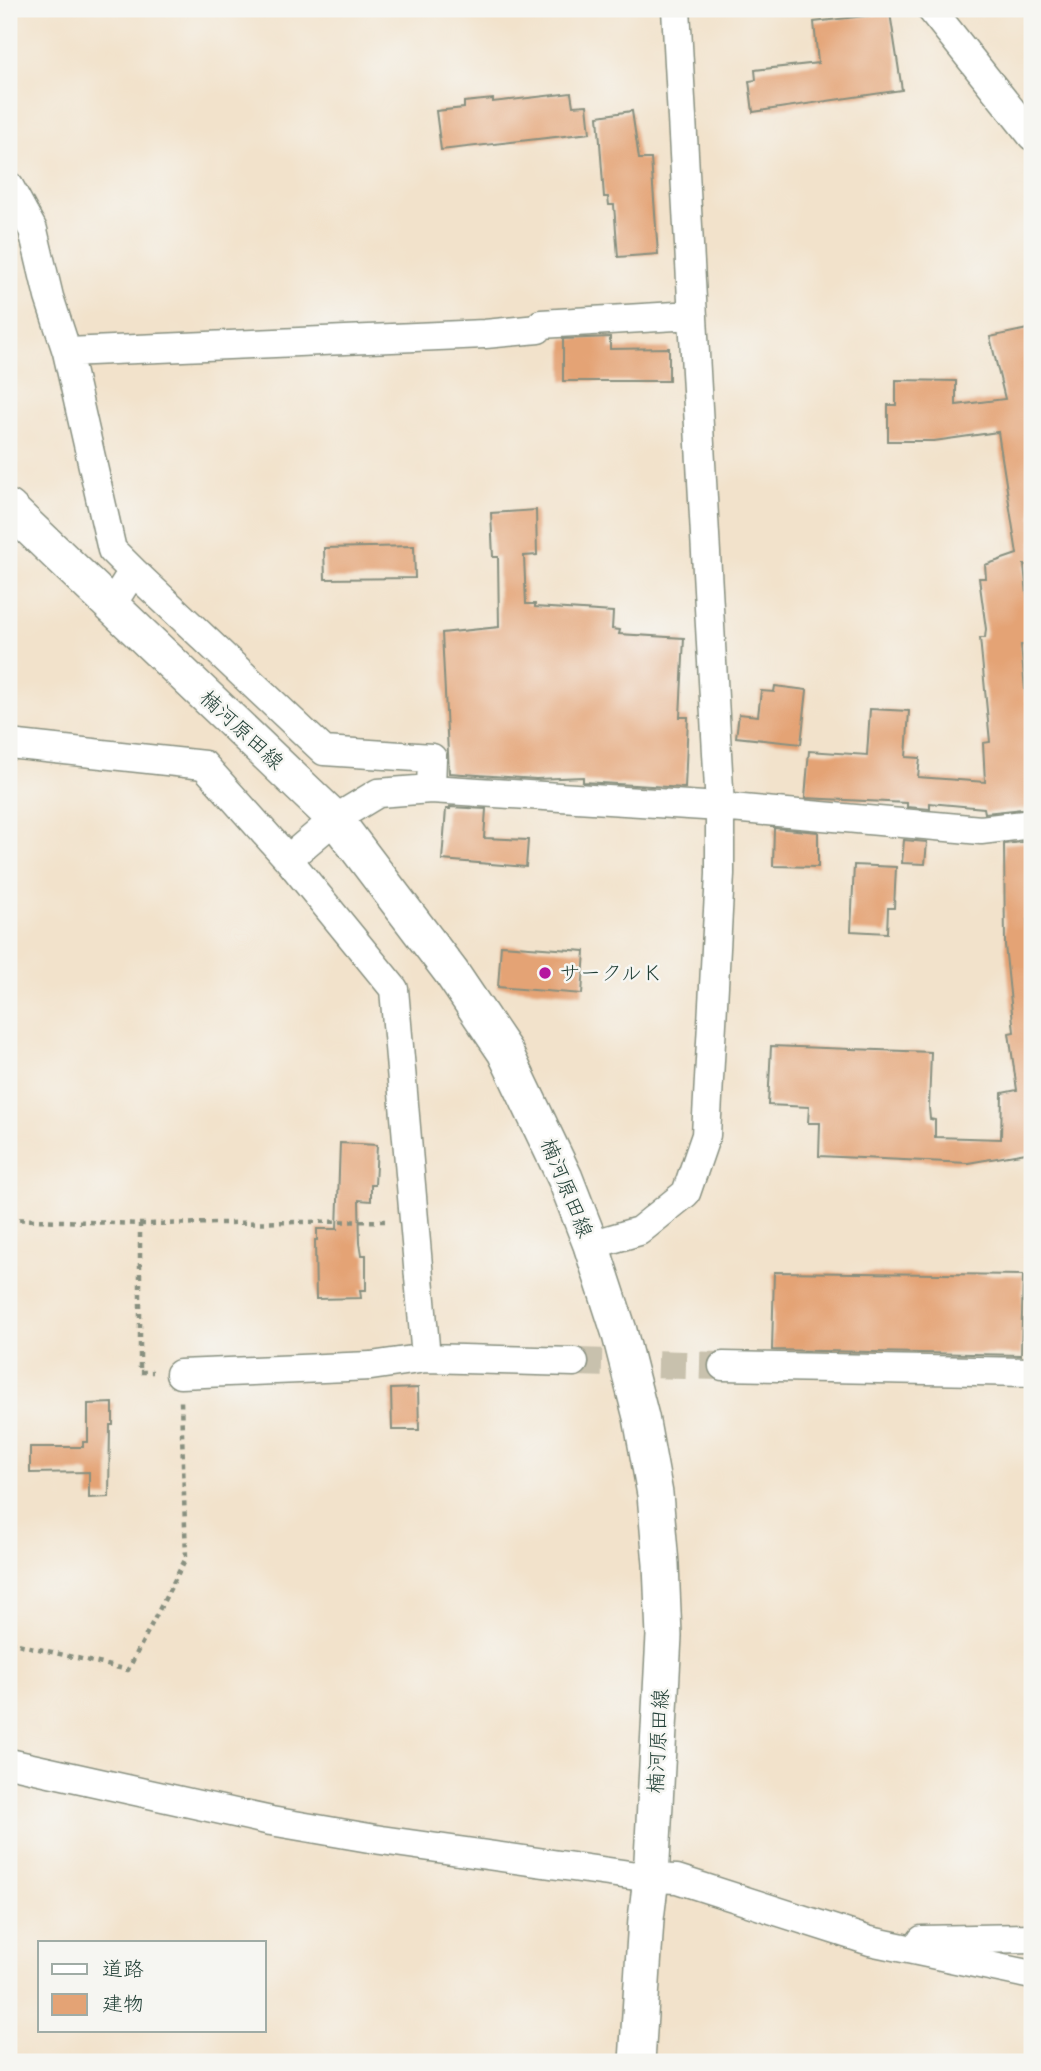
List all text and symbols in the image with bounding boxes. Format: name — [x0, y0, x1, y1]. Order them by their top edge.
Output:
street label: 楠河原田線 — [191, 680, 293, 780]
place label: サークルＫ — [559, 954, 663, 992]
marker: サークルＫ — [537, 965, 553, 981]
street label: 楠河原田線 — [530, 1132, 604, 1244]
street label: 楠河原田線 — [636, 1688, 680, 1794]
legend — [38, 1941, 266, 2032]
text: 道路 — [102, 1950, 144, 1988]
text: 建物 — [102, 1985, 144, 2023]

